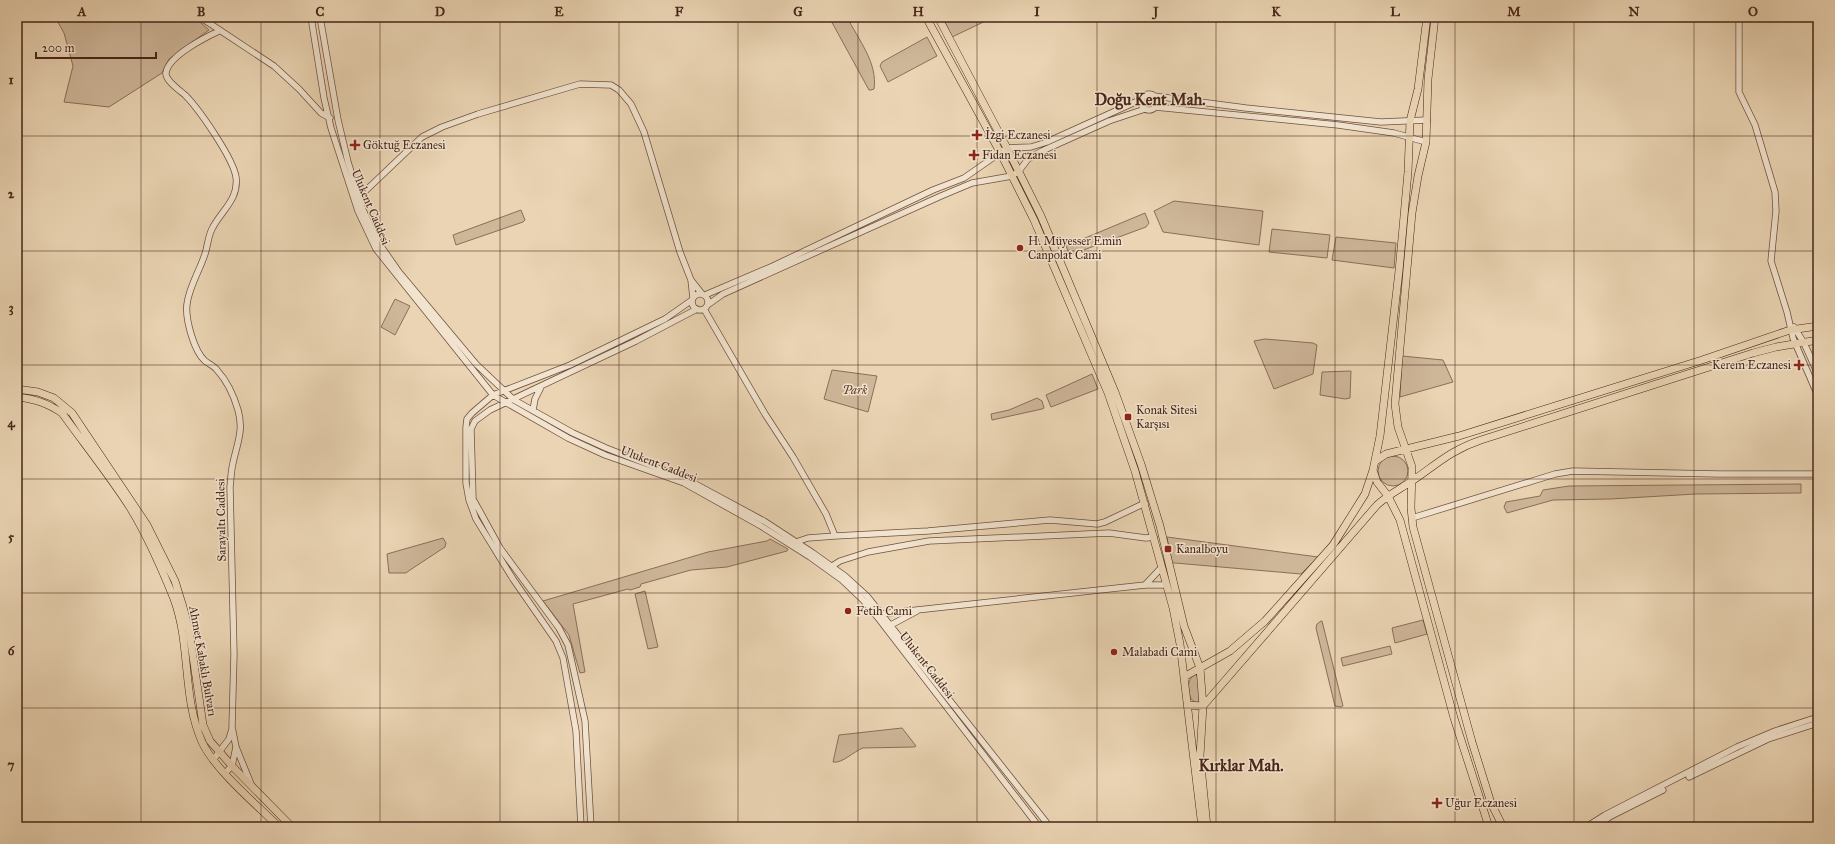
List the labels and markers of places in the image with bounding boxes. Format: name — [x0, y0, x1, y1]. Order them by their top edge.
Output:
place label: İzgi Eczanesi — [985, 127, 1051, 143]
marker: İzgi Eczanesi — [972, 130, 982, 140]
place label: Göktuğ Eczanesi — [363, 138, 446, 153]
marker: Göktuğ Eczanesi — [350, 140, 360, 150]
place label: Fidan Eczanesi — [982, 148, 1057, 162]
marker: Fidan Eczanesi — [969, 150, 979, 160]
place label: H. Müyesser Emin Canpolat Cami — [1028, 234, 1122, 262]
marker: H. Müyesser Emin Canpolat Cami — [1015, 243, 1025, 253]
place label: Kerem Eczanesi — [1712, 358, 1792, 372]
marker: Kerem Eczanesi — [1794, 360, 1804, 370]
place label: Konak Sitesi Karşısı — [1136, 403, 1198, 431]
marker: Konak Sitesi Karşısı — [1123, 412, 1133, 422]
place label: Kanalboyu — [1176, 542, 1229, 556]
marker: Kanalboyu — [1163, 544, 1173, 554]
place label: Fetih Cami — [856, 604, 913, 618]
marker: Fetih Cami — [843, 606, 853, 616]
place label: Malabadi Cami — [1122, 645, 1198, 659]
marker: Malabadi Cami — [1109, 647, 1119, 657]
place label: Uğur Eczanesi — [1445, 796, 1518, 811]
marker: Uğur Eczanesi — [1432, 798, 1442, 808]

